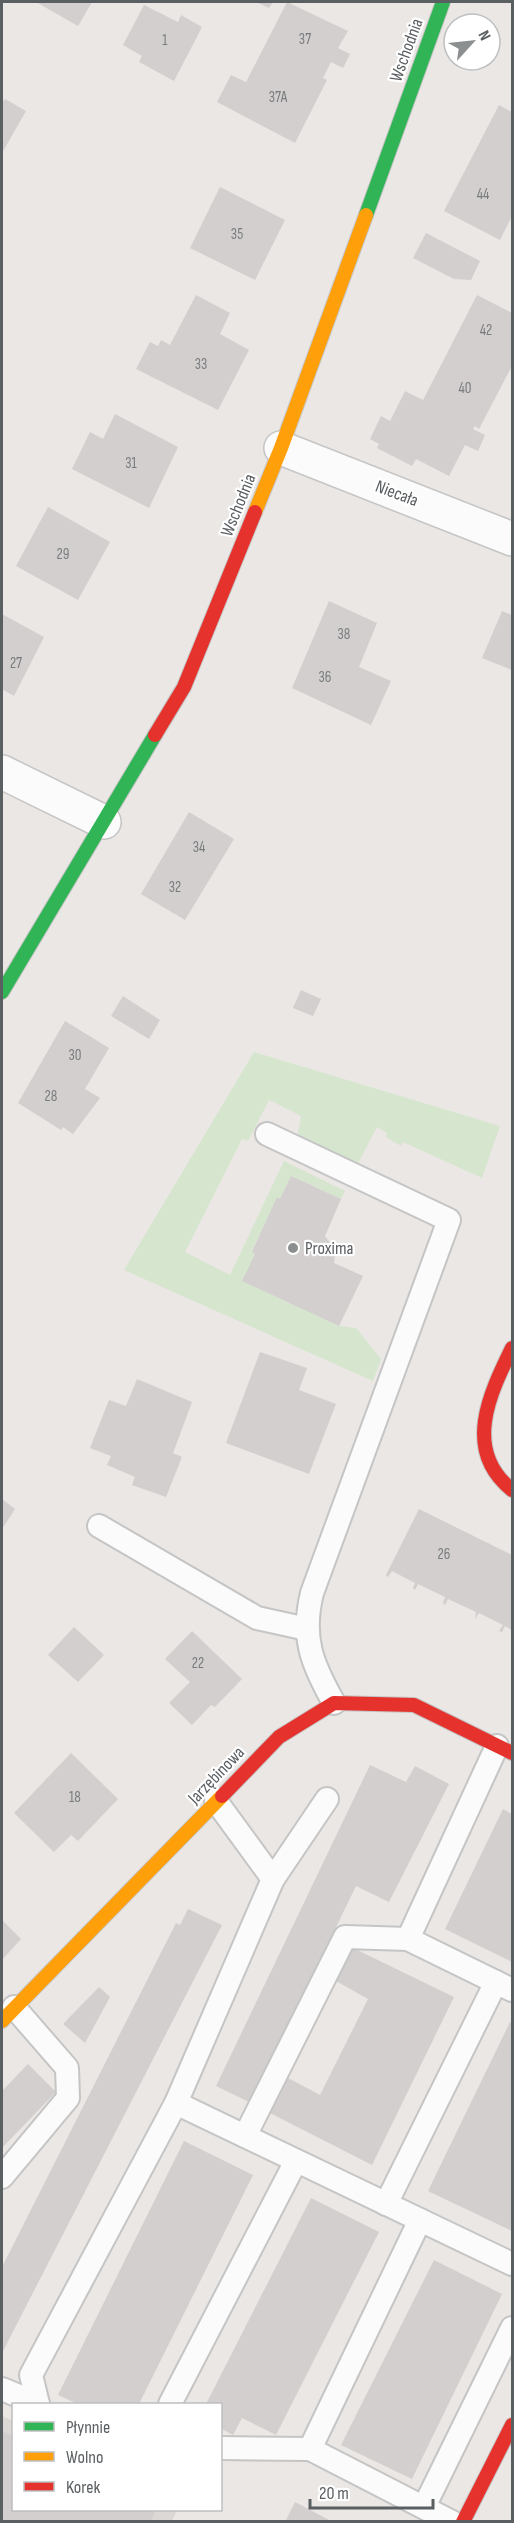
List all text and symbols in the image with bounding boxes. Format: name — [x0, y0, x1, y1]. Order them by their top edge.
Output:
north arrow — [442, 12, 502, 72]
street label: Wschodnia — [385, 16, 428, 85]
text: N — [474, 28, 494, 44]
house number: 37 — [299, 30, 311, 49]
house number: 1 — [162, 31, 168, 50]
house number: 37A — [269, 88, 288, 107]
house number: 44 — [477, 185, 489, 204]
house number: 35 — [231, 225, 243, 244]
house number: 42 — [480, 321, 492, 340]
house number: 33 — [195, 355, 207, 374]
house number: 40 — [459, 379, 471, 398]
house number: 31 — [125, 454, 138, 473]
street label: Wschodnia — [216, 471, 261, 540]
street label: Niecała — [373, 476, 421, 511]
house number: 29 — [57, 545, 69, 564]
house number: 38 — [338, 625, 350, 644]
house number: 27 — [10, 654, 22, 673]
house number: 36 — [319, 668, 331, 687]
house number: 34 — [193, 838, 205, 857]
house number: 32 — [169, 878, 181, 897]
house number: 30 — [69, 1046, 81, 1065]
house number: 28 — [45, 1087, 57, 1106]
place label: Proxima — [305, 1238, 353, 1259]
marker: Proxima — [286, 1241, 300, 1255]
house number: 26 — [438, 1545, 450, 1564]
house number: 22 — [192, 1654, 204, 1673]
street label: Jarzębinowa — [183, 1742, 249, 1809]
house number: 18 — [69, 1788, 81, 1807]
legend — [12, 2403, 222, 2511]
text: Płynnie — [66, 2417, 110, 2438]
text: Wolno — [66, 2447, 103, 2468]
scale bar — [310, 2472, 433, 2510]
text: Korek — [66, 2477, 100, 2498]
text: 20 m — [319, 2483, 349, 2504]

